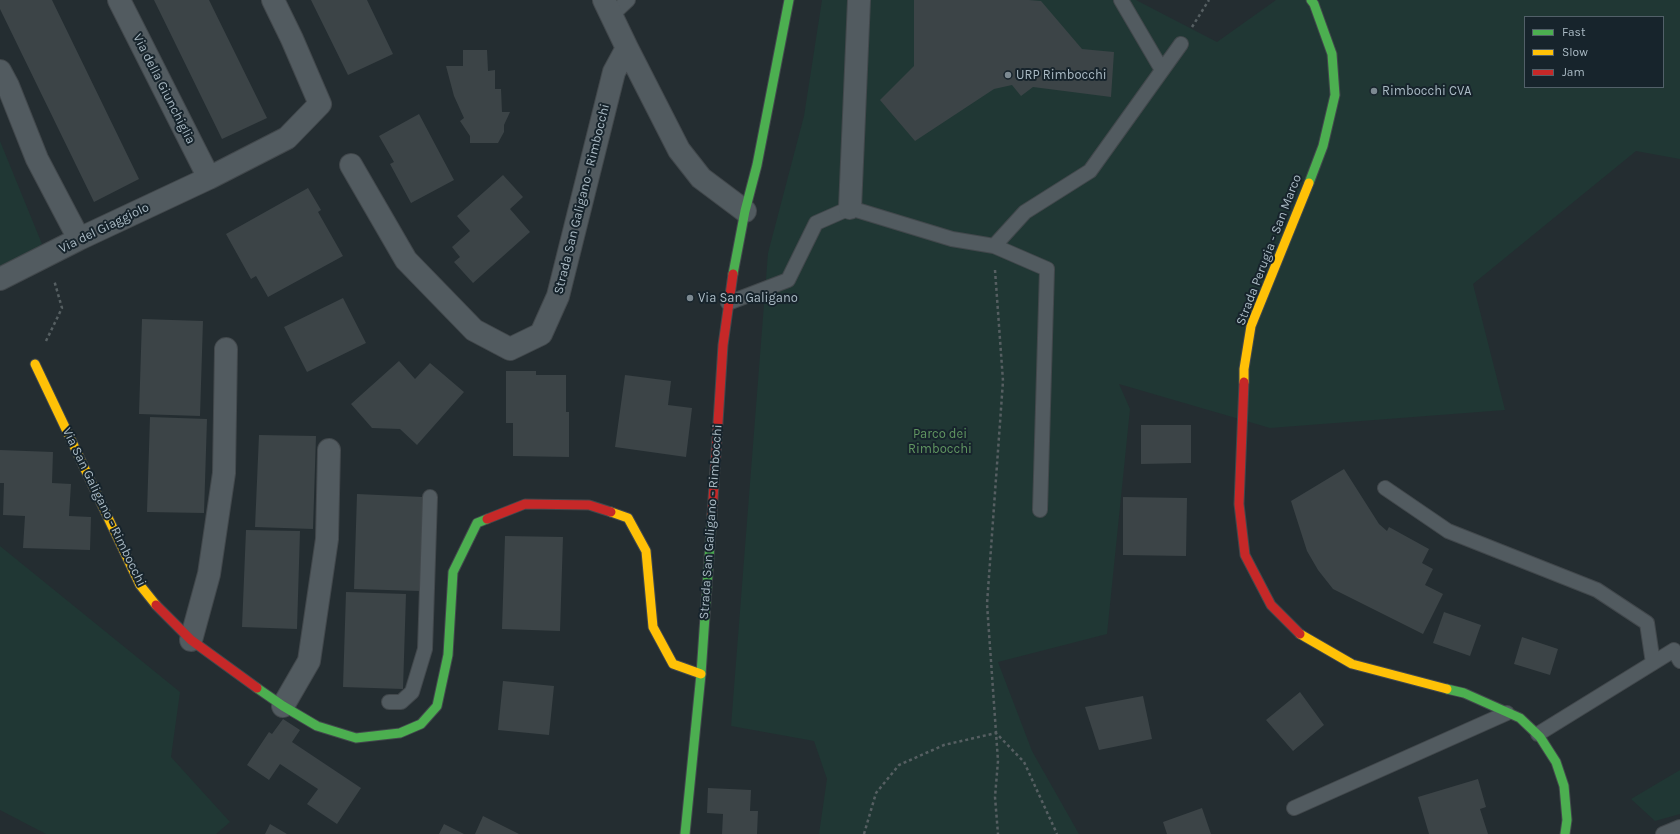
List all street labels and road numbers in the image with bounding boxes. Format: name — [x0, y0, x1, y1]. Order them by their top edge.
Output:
street label: Via della Giunchiglia — [129, 31, 199, 147]
street label: Strada San Galigano - Rimbocchi — [551, 102, 613, 296]
street label: Strada Perugia - San Marco — [1233, 172, 1305, 328]
street label: Via del Giaggiolo — [56, 199, 152, 257]
street label: Strada San Galigano - Rimbocchi — [696, 424, 726, 620]
street label: Via San Galigano - Rimbocchi — [59, 425, 149, 589]

